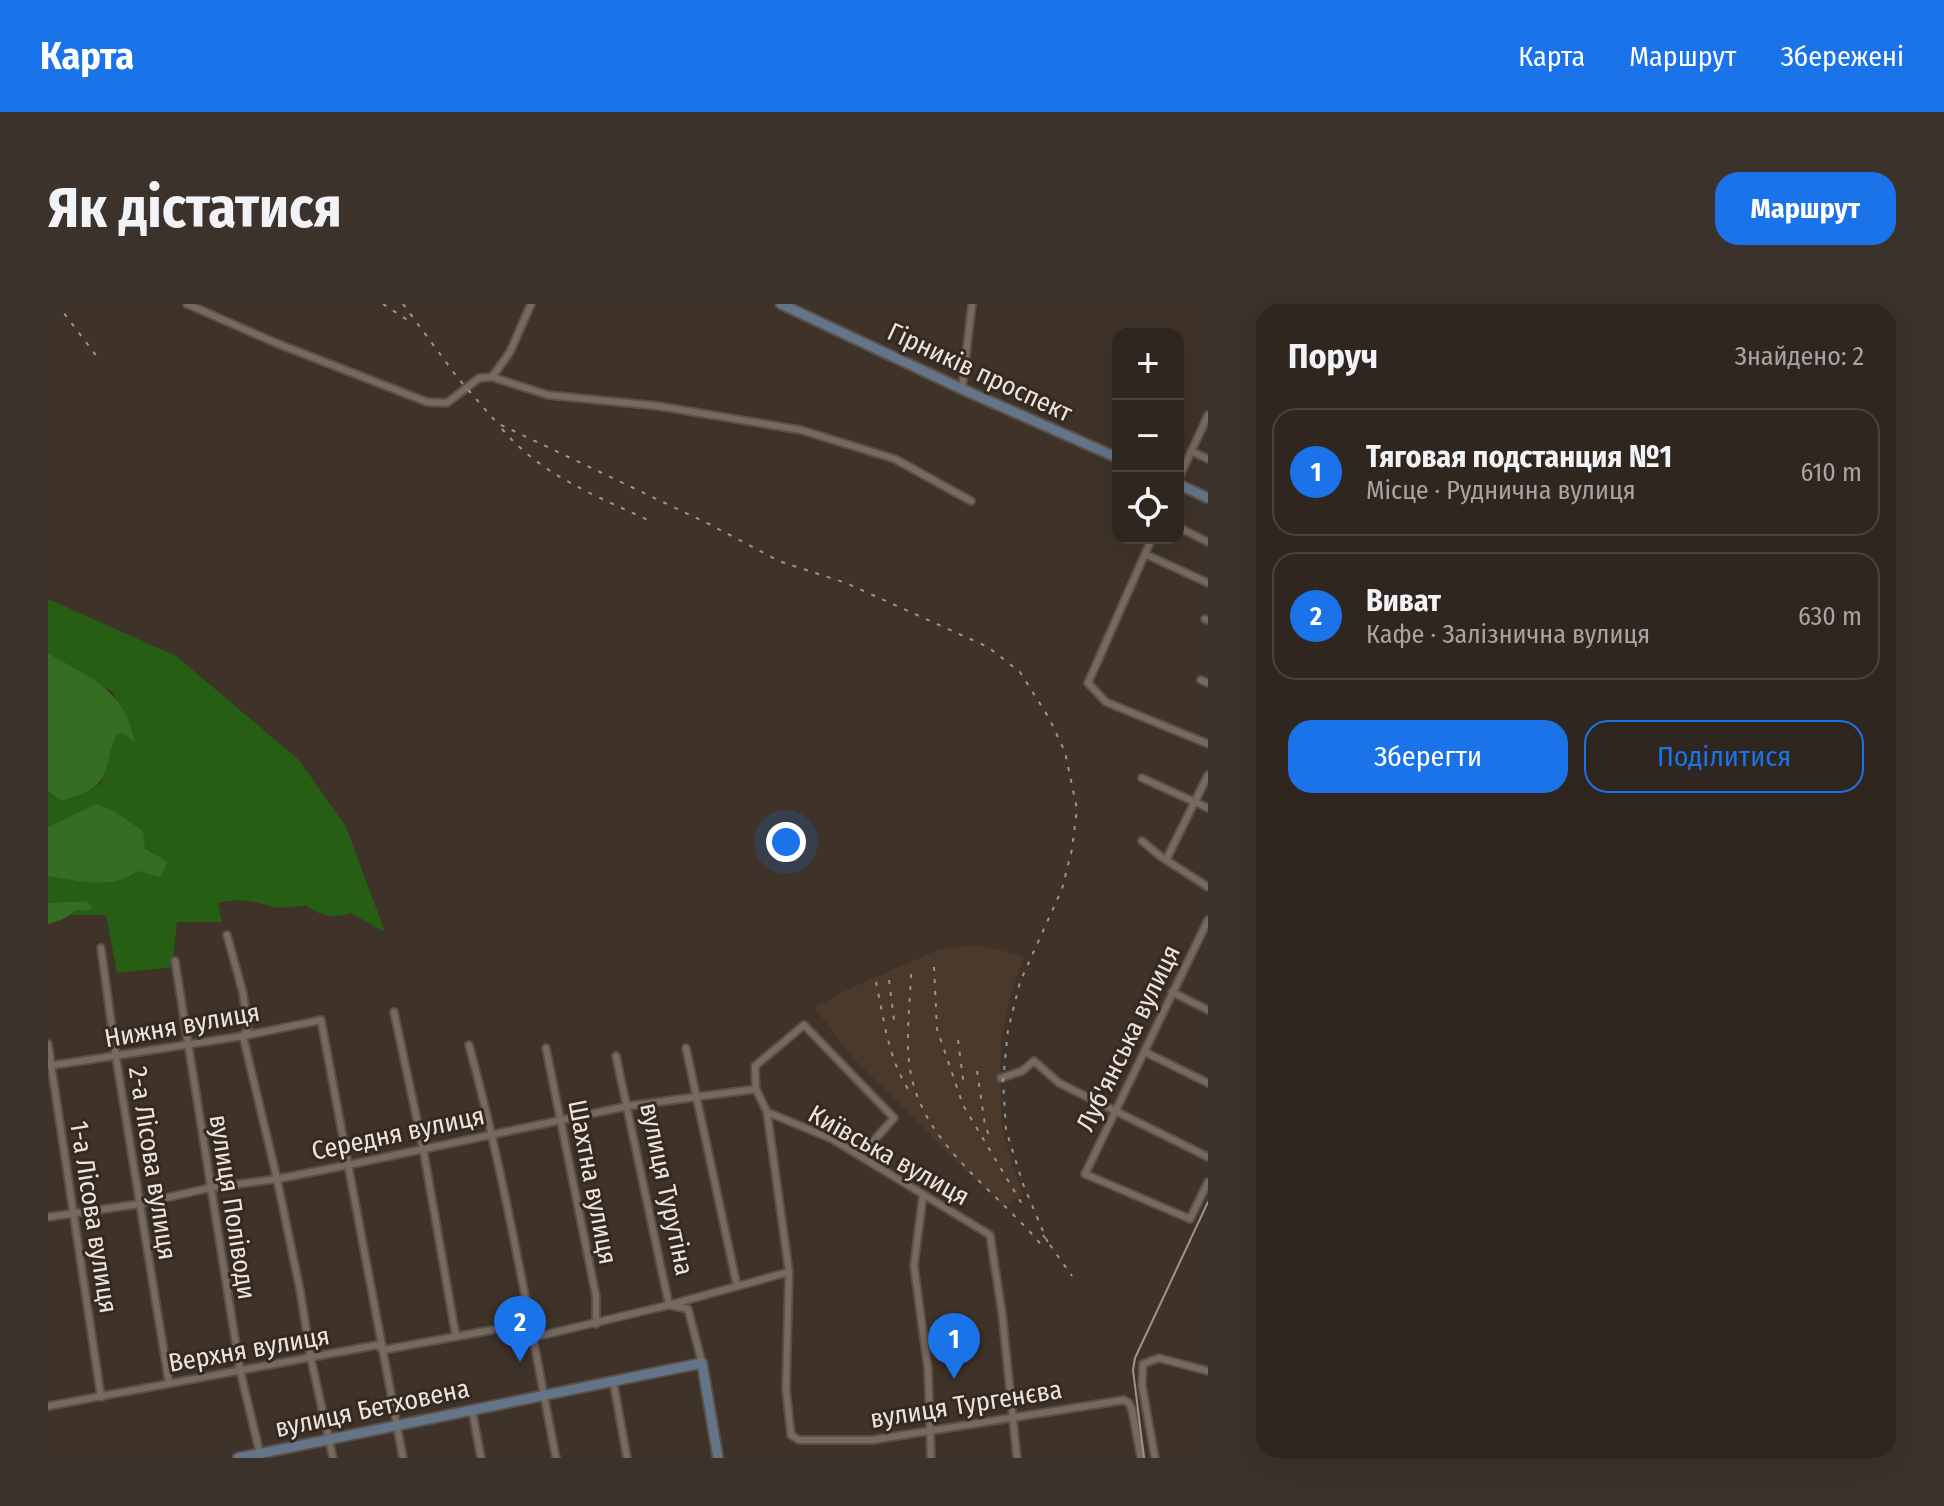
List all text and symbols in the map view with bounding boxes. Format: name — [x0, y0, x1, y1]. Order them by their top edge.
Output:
text: Карта — [40, 33, 134, 79]
text: Карта — [1518, 40, 1585, 73]
text: Маршрут — [1629, 40, 1736, 73]
text: Збережені — [1780, 40, 1904, 73]
button: Маршрут — [1715, 172, 1896, 245]
text: Як дістатися — [48, 175, 342, 242]
street label: Гірників проспект — [883, 316, 1077, 429]
map controls — [1112, 328, 1184, 544]
button: + — [1112, 328, 1184, 400]
text: Поруч — [1288, 336, 1378, 377]
text: Знайдено: 2 — [1735, 341, 1864, 372]
button: − — [1112, 400, 1184, 472]
text: Тяговая подстанция №1 — [1366, 439, 1672, 475]
text: 1 — [1311, 457, 1322, 488]
text: 610 m — [1800, 457, 1862, 488]
button: locate — [1112, 472, 1184, 544]
text: Місце · Руднична вулиця — [1366, 475, 1636, 506]
text: Виват — [1366, 583, 1441, 619]
text: 2 — [1310, 601, 1322, 632]
text: 630 m — [1798, 601, 1862, 632]
text: Кафе · Залізнична вулиця — [1366, 619, 1650, 650]
button: Зберегти — [1288, 720, 1568, 793]
button: Поділитися — [1584, 720, 1864, 793]
your location — [766, 822, 806, 862]
street label: Луб'янська вулиця — [1070, 940, 1187, 1136]
street label: Нижня вулиця — [102, 997, 262, 1054]
street label: 2-а Лісова вулиця — [122, 1064, 183, 1262]
street label: Шахтна вулиця — [561, 1097, 624, 1267]
street label: Київська вулиця — [803, 1098, 975, 1212]
street label: Середня вулиця — [309, 1100, 487, 1167]
street label: вулиця Турутіна — [633, 1100, 700, 1278]
street label: вулиця Поліводи — [203, 1113, 262, 1302]
street label: 1-а Лісова вулиця — [63, 1119, 124, 1315]
pin: 2 — [494, 1296, 546, 1362]
pin: 1 — [928, 1313, 980, 1379]
street label: Верхня вулиця — [166, 1320, 332, 1379]
street label: вулиця Бетховена — [272, 1373, 472, 1444]
street label: вулиця Тургенєва — [868, 1374, 1064, 1435]

